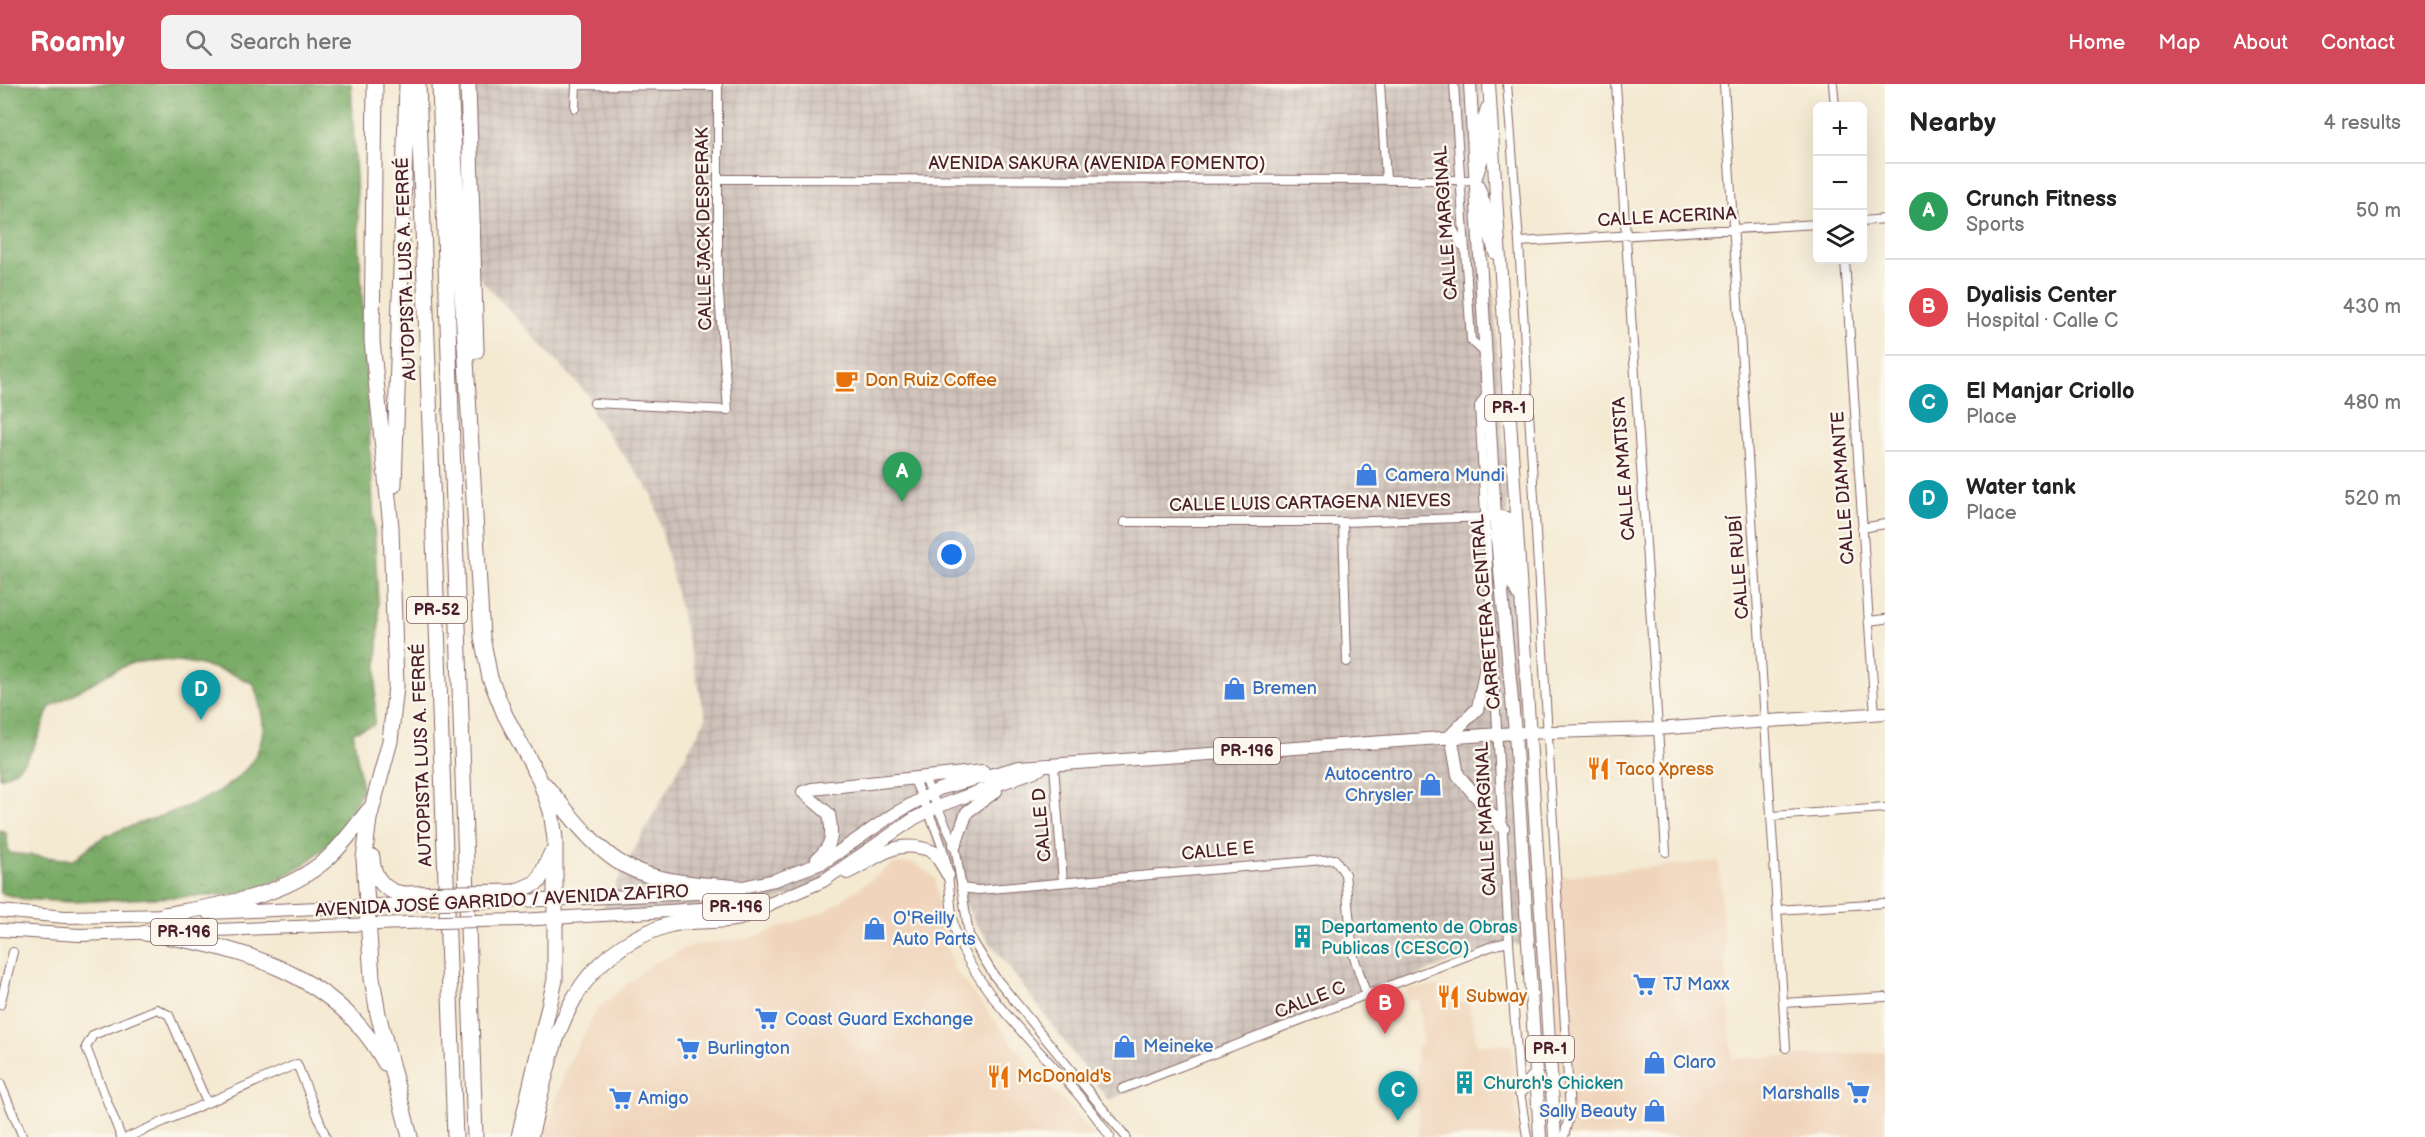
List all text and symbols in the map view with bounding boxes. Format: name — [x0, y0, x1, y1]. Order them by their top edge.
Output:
search box — [161, 15, 581, 69]
text: Roamly — [30, 26, 125, 59]
icon: search — [182, 26, 215, 59]
text: Search here — [230, 29, 352, 56]
text: Home — [2068, 30, 2125, 55]
text: Map — [2158, 30, 2200, 55]
text: About — [2233, 30, 2288, 55]
text: Contact — [2321, 30, 2395, 55]
map controls — [1813, 102, 1867, 264]
button: + — [1813, 102, 1867, 156]
text: Nearby — [1909, 108, 1996, 139]
text: 4 results — [2323, 111, 2401, 135]
street label: CALLE JACK DESPERAK — [692, 127, 716, 331]
street label: CALLE MARGINAL — [1430, 145, 1462, 301]
street label: AVENIDA SAKURA (AVENIDA FOMENTO) — [929, 153, 1265, 174]
button: − — [1813, 156, 1867, 210]
street label: AUTOPISTA LUIS A. FERRÉ — [390, 157, 420, 381]
text: Crunch Fitness — [1966, 186, 2117, 213]
text: A — [1922, 199, 1935, 223]
text: 50 m — [2356, 199, 2401, 223]
street label: CALLE ACERINA — [1597, 203, 1737, 231]
button: layers — [1813, 210, 1867, 264]
text: Sports — [1966, 213, 2024, 237]
text: Dyalisis Center — [1966, 282, 2117, 309]
text: B — [1921, 295, 1936, 319]
text: 430 m — [2343, 295, 2401, 319]
text: Hospital · Calle C — [1966, 309, 2118, 333]
cafe icon: Don Ruiz Coffee — [834, 367, 860, 393]
place label: Don Ruiz Coffee — [865, 370, 997, 391]
text: El Manjar Criollo — [1966, 378, 2135, 405]
text: C — [1921, 391, 1936, 415]
text: 480 m — [2343, 391, 2401, 415]
road number: PR-1 — [1485, 395, 1533, 421]
street label: CALLE AMATISTA — [1609, 397, 1639, 541]
text: Place — [1966, 405, 2017, 429]
street label: CALLE DIAMANTE — [1827, 410, 1859, 565]
pin: A — [882, 452, 922, 502]
shop icon: Camera Mundi — [1354, 462, 1380, 488]
place label: Camera Mundi — [1385, 465, 1505, 486]
text: Water tank — [1966, 474, 2076, 501]
text: D — [1922, 487, 1935, 511]
text: 520 m — [2344, 487, 2401, 511]
street label: CALLE LUIS CARTAGENA NIEVES — [1169, 490, 1451, 516]
text: Place — [1966, 501, 2017, 525]
street label: CARRETERA CENTRAL — [1467, 513, 1505, 710]
street label: CALLE RUBÍ — [1723, 513, 1753, 620]
your location — [937, 540, 966, 569]
road number: PR-52 — [407, 597, 467, 623]
street label: AUTOPISTA LUIS A. FERRÉ — [406, 643, 436, 867]
pin: D — [182, 670, 220, 720]
shop icon: Bremen — [1221, 675, 1247, 701]
place label: Bremen — [1252, 678, 1317, 699]
road number: PR-196 — [1214, 738, 1280, 764]
street label: CALLE MARGINAL — [1471, 741, 1501, 897]
restaurant icon: Taco Xpress — [1585, 756, 1611, 782]
place label: Taco Xpress — [1616, 759, 1714, 780]
place label: Autocentro Chrysler — [1325, 764, 1413, 806]
shop icon: Autocentro Chrysler — [1418, 771, 1444, 797]
street label: CALLE D — [1028, 787, 1056, 863]
street label: CALLE E — [1181, 837, 1255, 865]
street label: AVENIDA JOSÉ GARRIDO / AVENIDA ZAFIRO — [315, 879, 689, 921]
road number: PR-196 — [703, 894, 769, 920]
place label: O'Reilly Auto Parts — [893, 908, 976, 950]
shop icon: O'Reilly Auto Parts — [862, 915, 888, 941]
place label: Departamento de Obras Publicas (CESCO) — [1321, 917, 1518, 959]
road number: PR-196 — [151, 919, 217, 945]
building icon: Departamento de Obras Publicas (CESCO) — [1290, 924, 1316, 950]
supermarket icon: TJ Maxx — [1632, 971, 1658, 997]
place label: TJ Maxx — [1663, 974, 1730, 995]
street label: CALLE C — [1272, 977, 1349, 1023]
restaurant icon: Subway — [1435, 983, 1461, 1009]
pin: B — [1366, 984, 1404, 1034]
place label: Subway — [1466, 986, 1528, 1007]
supermarket icon: Coast Guard Exchange — [754, 1006, 780, 1032]
place label: Coast Guard Exchange — [785, 1009, 974, 1030]
shop icon: Meineke — [1112, 1033, 1138, 1059]
supermarket icon: Burlington — [676, 1035, 702, 1061]
place label: Meineke — [1143, 1036, 1214, 1057]
road number: PR-1 — [1526, 1036, 1574, 1062]
place label: Burlington — [707, 1038, 790, 1059]
shop icon: Claro — [1642, 1049, 1668, 1075]
place label: Claro — [1673, 1052, 1716, 1073]
restaurant icon: McDonald's — [986, 1063, 1012, 1089]
place label: McDonald's — [1017, 1066, 1112, 1087]
building icon: Church's Chicken — [1452, 1070, 1478, 1096]
pin: C — [1378, 1072, 1418, 1121]
place label: Church's Chicken — [1483, 1073, 1623, 1094]
supermarket icon: Marshalls — [1845, 1080, 1871, 1106]
place label: Marshalls — [1762, 1083, 1840, 1104]
supermarket icon: Amigo — [607, 1085, 633, 1111]
place label: Amigo — [638, 1088, 689, 1109]
shop icon: Sally Beauty — [1642, 1098, 1668, 1124]
place label: Sally Beauty — [1539, 1101, 1638, 1122]

